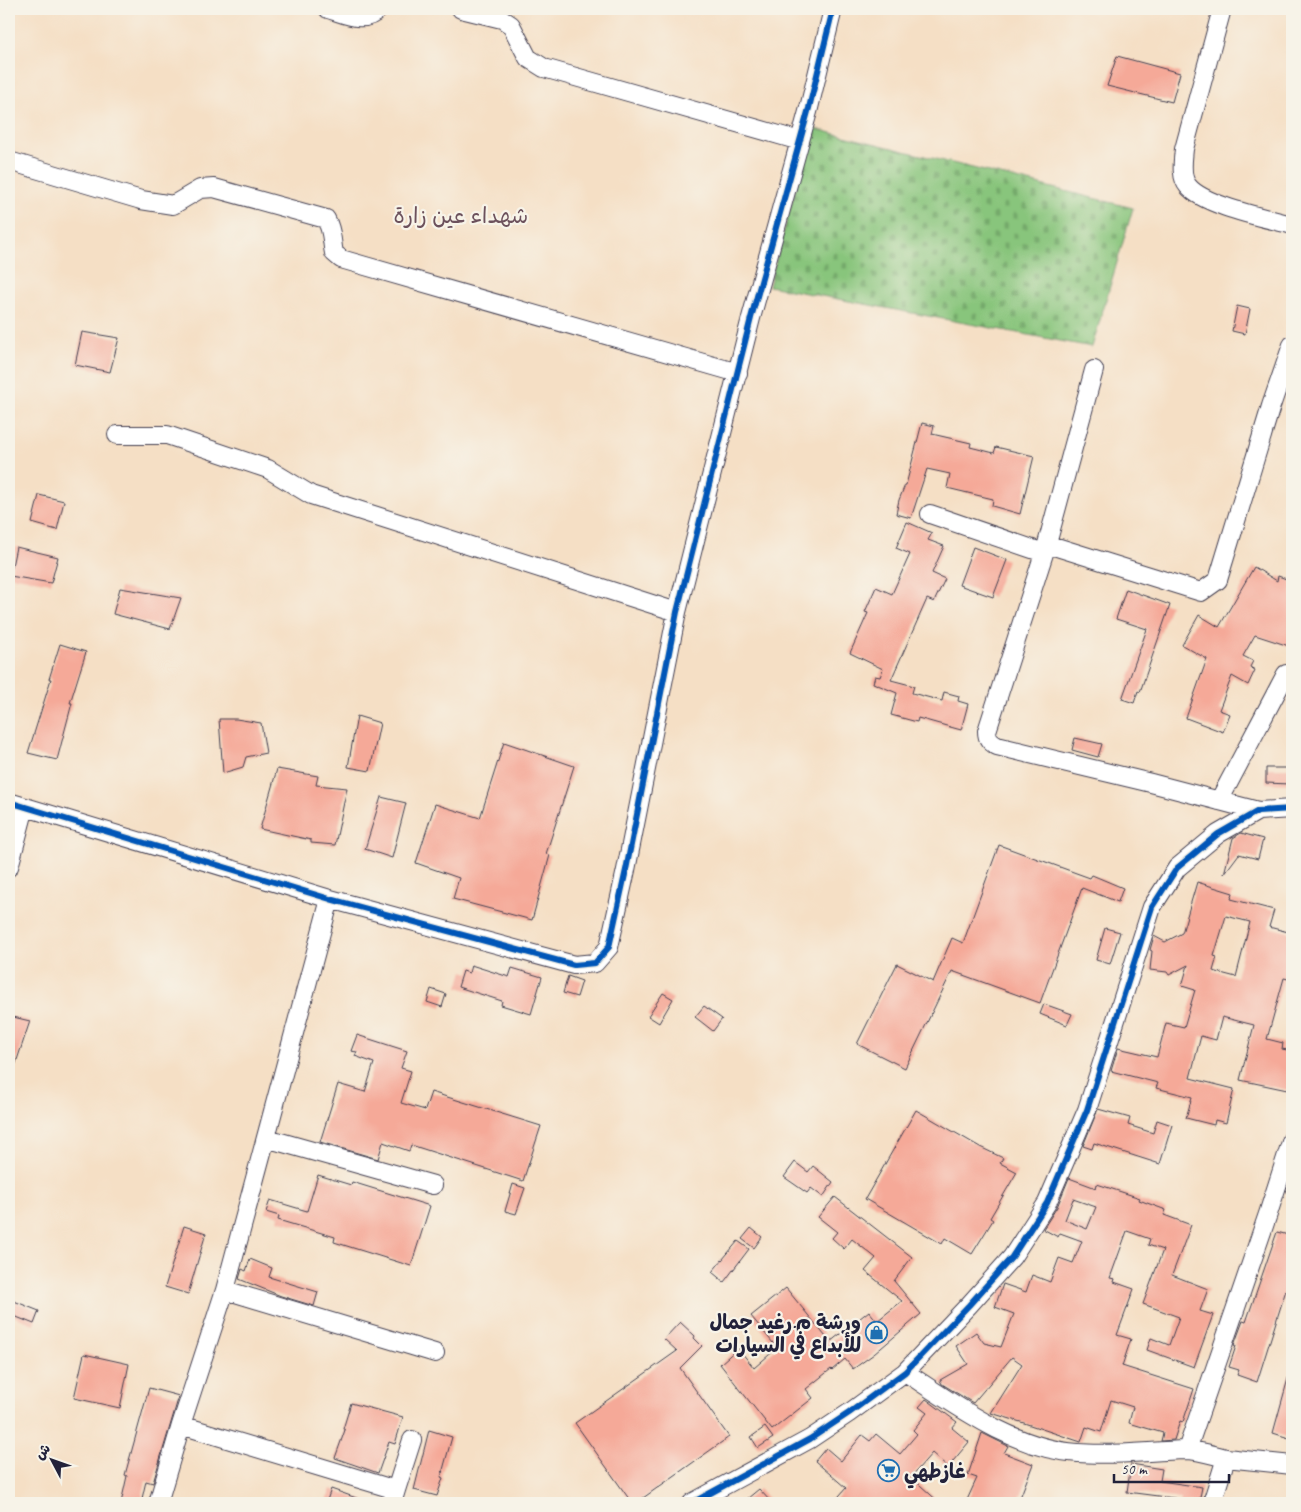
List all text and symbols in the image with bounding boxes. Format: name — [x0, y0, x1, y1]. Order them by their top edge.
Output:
district label: شهداء عين زارة — [394, 202, 528, 230]
place label: ورشة م.رغيد جمال للأبداع في السيارات — [710, 1310, 861, 1360]
shop icon: ورشة م.رغيد جمال للأبداع في السيارات — [865, 1321, 889, 1345]
north arrow — [28, 1434, 78, 1484]
text: ش — [31, 1440, 54, 1463]
scale bar — [1114, 1452, 1228, 1484]
supermarket icon: غازطهي — [876, 1459, 900, 1483]
place label: غازطهي — [904, 1459, 966, 1489]
text: 50 m — [1121, 1460, 1148, 1479]

